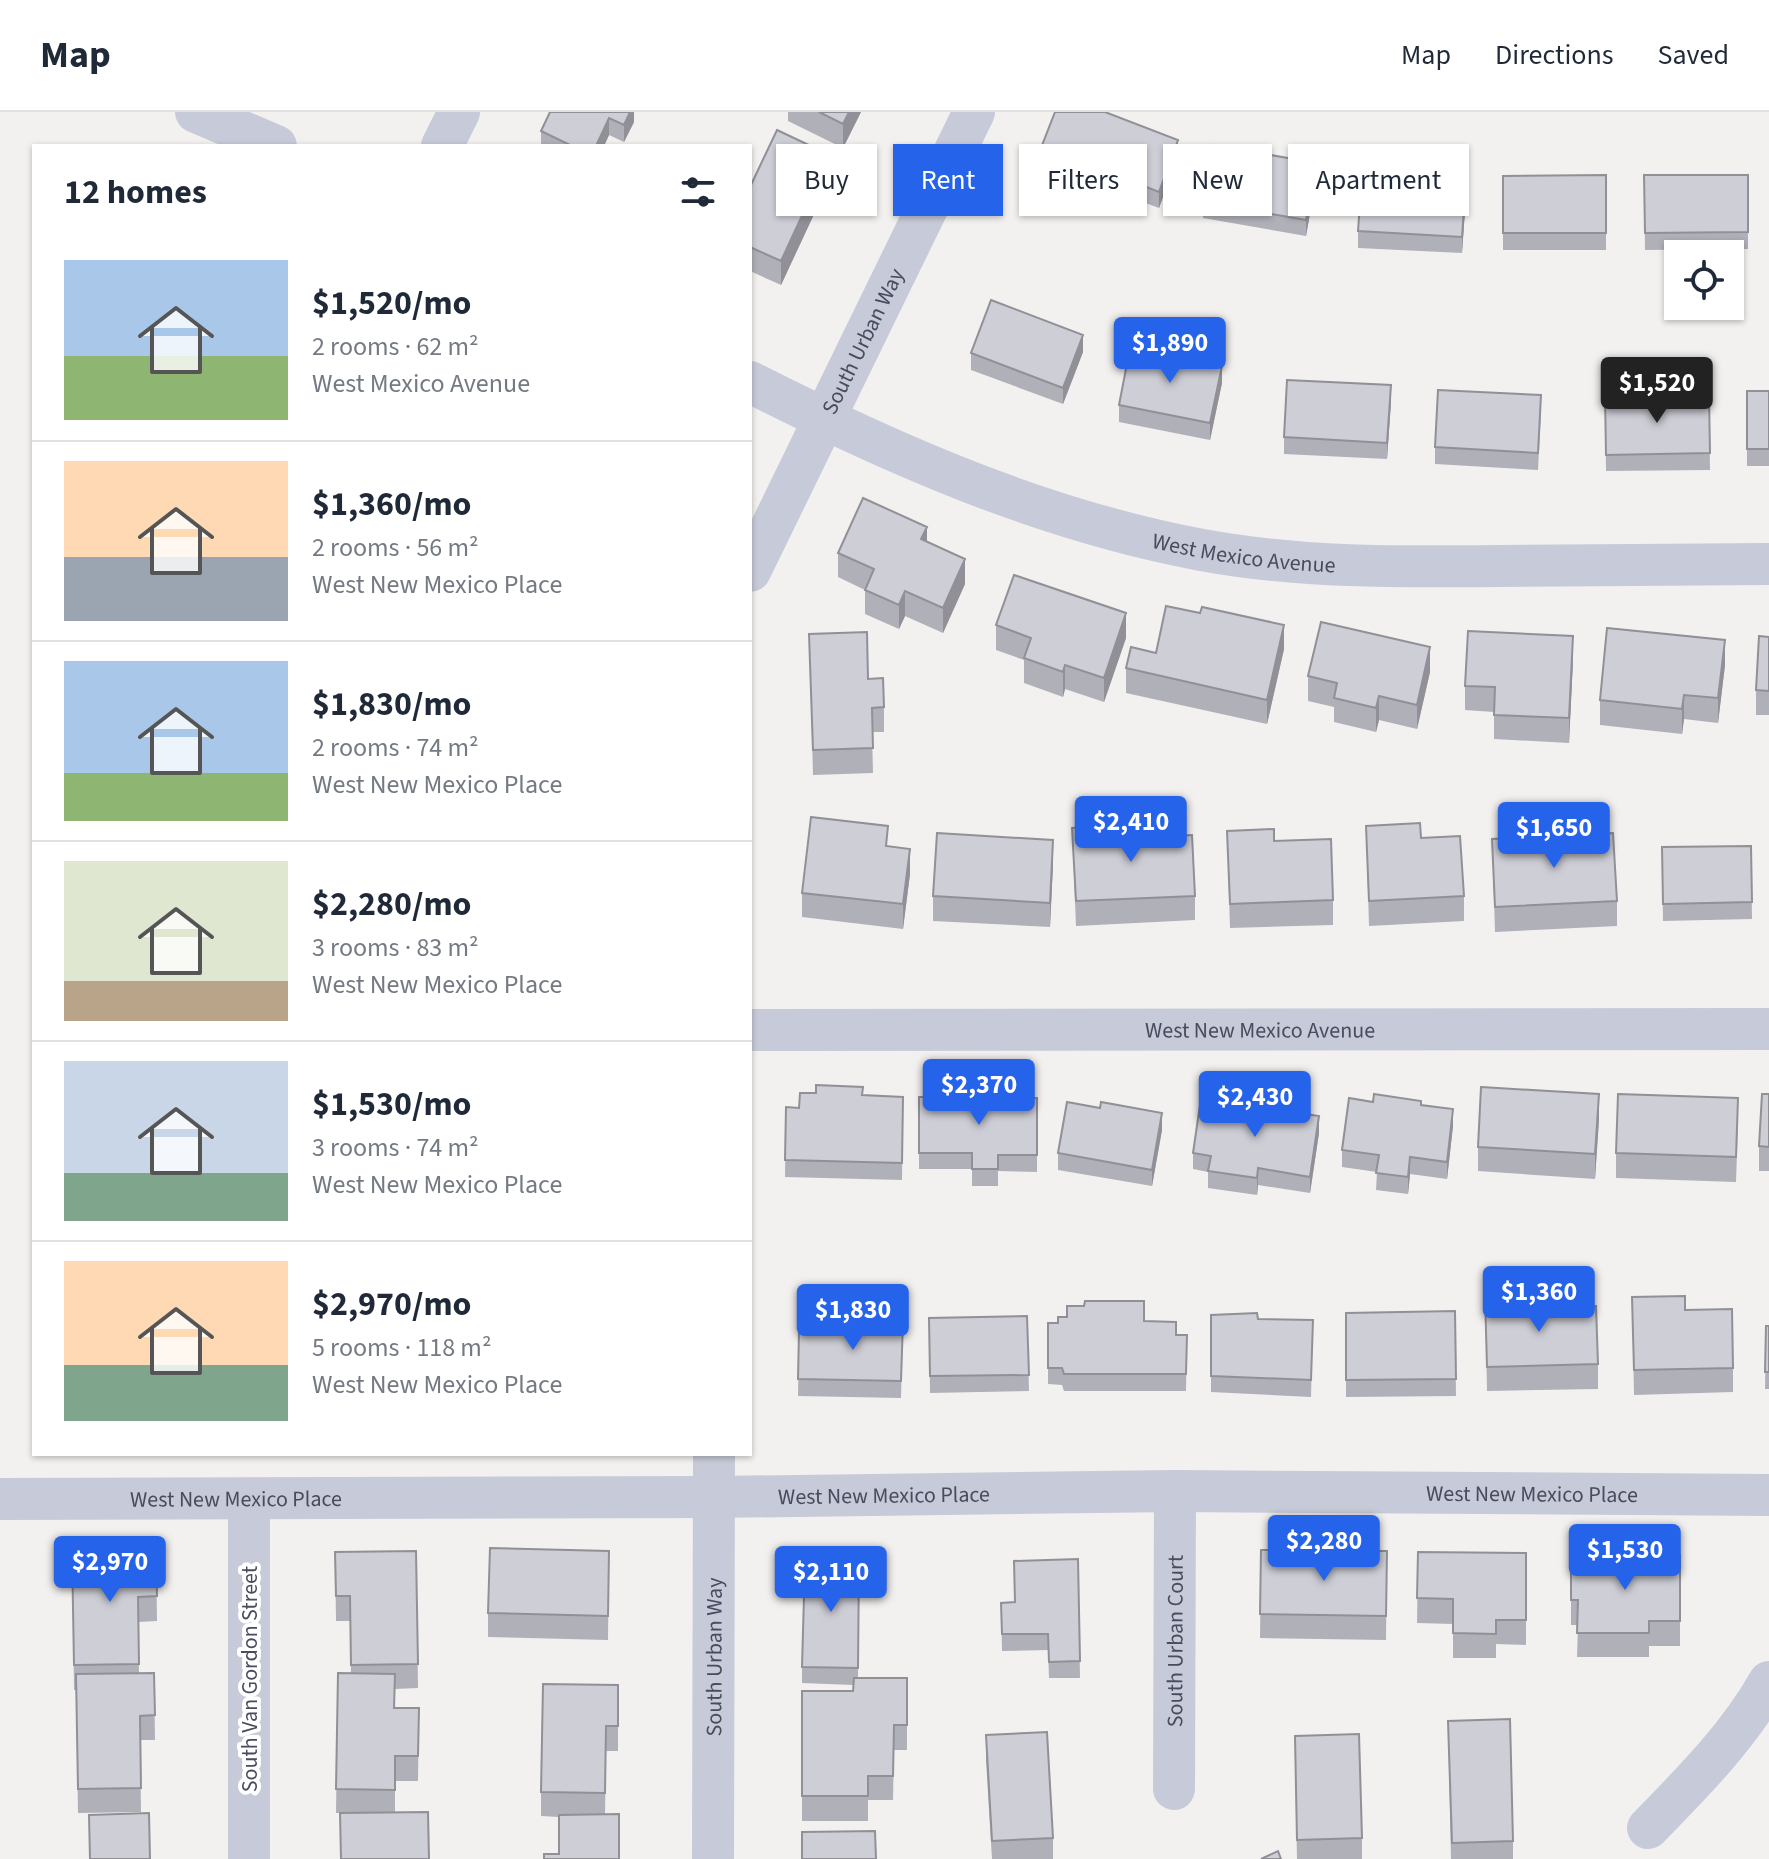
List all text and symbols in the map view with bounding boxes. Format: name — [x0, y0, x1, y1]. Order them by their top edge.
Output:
text: Map — [40, 28, 111, 82]
text: Map — [1401, 35, 1451, 75]
text: Directions — [1495, 35, 1614, 75]
text: Saved — [1658, 35, 1729, 75]
chip: Buy — [776, 144, 877, 216]
chip: Rent — [893, 144, 1003, 216]
chip: Filters — [1019, 144, 1147, 216]
chip: New — [1163, 144, 1272, 216]
chip: Apartment — [1288, 144, 1469, 216]
text: 12 homes — [64, 168, 207, 217]
icon: filters — [676, 170, 720, 214]
map controls — [1664, 240, 1744, 320]
button: locate — [1664, 240, 1744, 320]
street label: South Urban Way — [814, 262, 913, 420]
text: $1,520/mo — [312, 279, 472, 328]
icon: home — [128, 292, 224, 388]
pin: $1,890 — [1105, 317, 1235, 385]
text: $1,890 — [1132, 324, 1208, 361]
text: 2 rooms · 62 m² — [312, 328, 479, 365]
pin: $1,520 — [1592, 357, 1722, 425]
text: $1,520 — [1619, 364, 1695, 401]
text: West Mexico Avenue — [312, 365, 530, 402]
text: $1,360/mo — [312, 480, 472, 529]
icon: home — [128, 493, 224, 589]
street label: West Mexico Avenue — [1149, 525, 1336, 582]
text: 2 rooms · 56 m² — [312, 529, 479, 566]
text: West New Mexico Place — [312, 566, 562, 603]
text: $1,830/mo — [312, 680, 472, 729]
icon: home — [128, 693, 224, 789]
text: 2 rooms · 74 m² — [312, 729, 479, 766]
text: West New Mexico Place — [312, 766, 562, 803]
pin: $2,410 — [1066, 796, 1196, 864]
pin: $1,650 — [1489, 802, 1619, 870]
text: $2,410 — [1093, 803, 1169, 840]
text: $1,650 — [1516, 809, 1592, 846]
text: $2,280/mo — [312, 880, 472, 929]
icon: home — [128, 893, 224, 989]
text: 3 rooms · 83 m² — [312, 929, 479, 966]
text: West New Mexico Place — [312, 966, 562, 1003]
street label: West New Mexico Avenue — [1145, 1014, 1375, 1047]
pin: $2,370 — [914, 1059, 1044, 1127]
text: $2,370 — [941, 1066, 1017, 1103]
pin: $2,430 — [1190, 1071, 1320, 1139]
text: $2,430 — [1217, 1078, 1293, 1115]
text: $1,530/mo — [312, 1080, 472, 1129]
icon: home — [128, 1093, 224, 1189]
text: 3 rooms · 74 m² — [312, 1129, 479, 1166]
text: West New Mexico Place — [312, 1166, 562, 1203]
pin: $1,360 — [1474, 1266, 1604, 1334]
text: $1,360 — [1501, 1273, 1577, 1310]
text: $2,970/mo — [312, 1280, 472, 1329]
pin: $1,830 — [788, 1284, 918, 1352]
text: $1,830 — [815, 1291, 891, 1328]
icon: home — [128, 1293, 224, 1389]
text: 5 rooms · 118 m² — [312, 1329, 491, 1366]
text: West New Mexico Place — [312, 1366, 562, 1403]
street label: West New Mexico Place — [778, 1478, 990, 1513]
street label: West New Mexico Place — [1426, 1478, 1638, 1511]
street label: West New Mexico Place — [130, 1483, 342, 1516]
pin: $2,280 — [1259, 1515, 1389, 1583]
text: $2,280 — [1286, 1522, 1362, 1559]
pin: $1,530 — [1560, 1524, 1690, 1592]
text: $1,530 — [1587, 1531, 1663, 1568]
pin: $2,970 — [45, 1536, 175, 1604]
text: $2,970 — [72, 1543, 148, 1580]
pin: $2,110 — [766, 1546, 896, 1614]
text: $2,110 — [793, 1553, 869, 1590]
street label: South Urban Court — [1159, 1554, 1192, 1727]
street label: South Van Gordon Street — [234, 1565, 266, 1792]
street label: South Urban Way — [698, 1577, 731, 1737]

